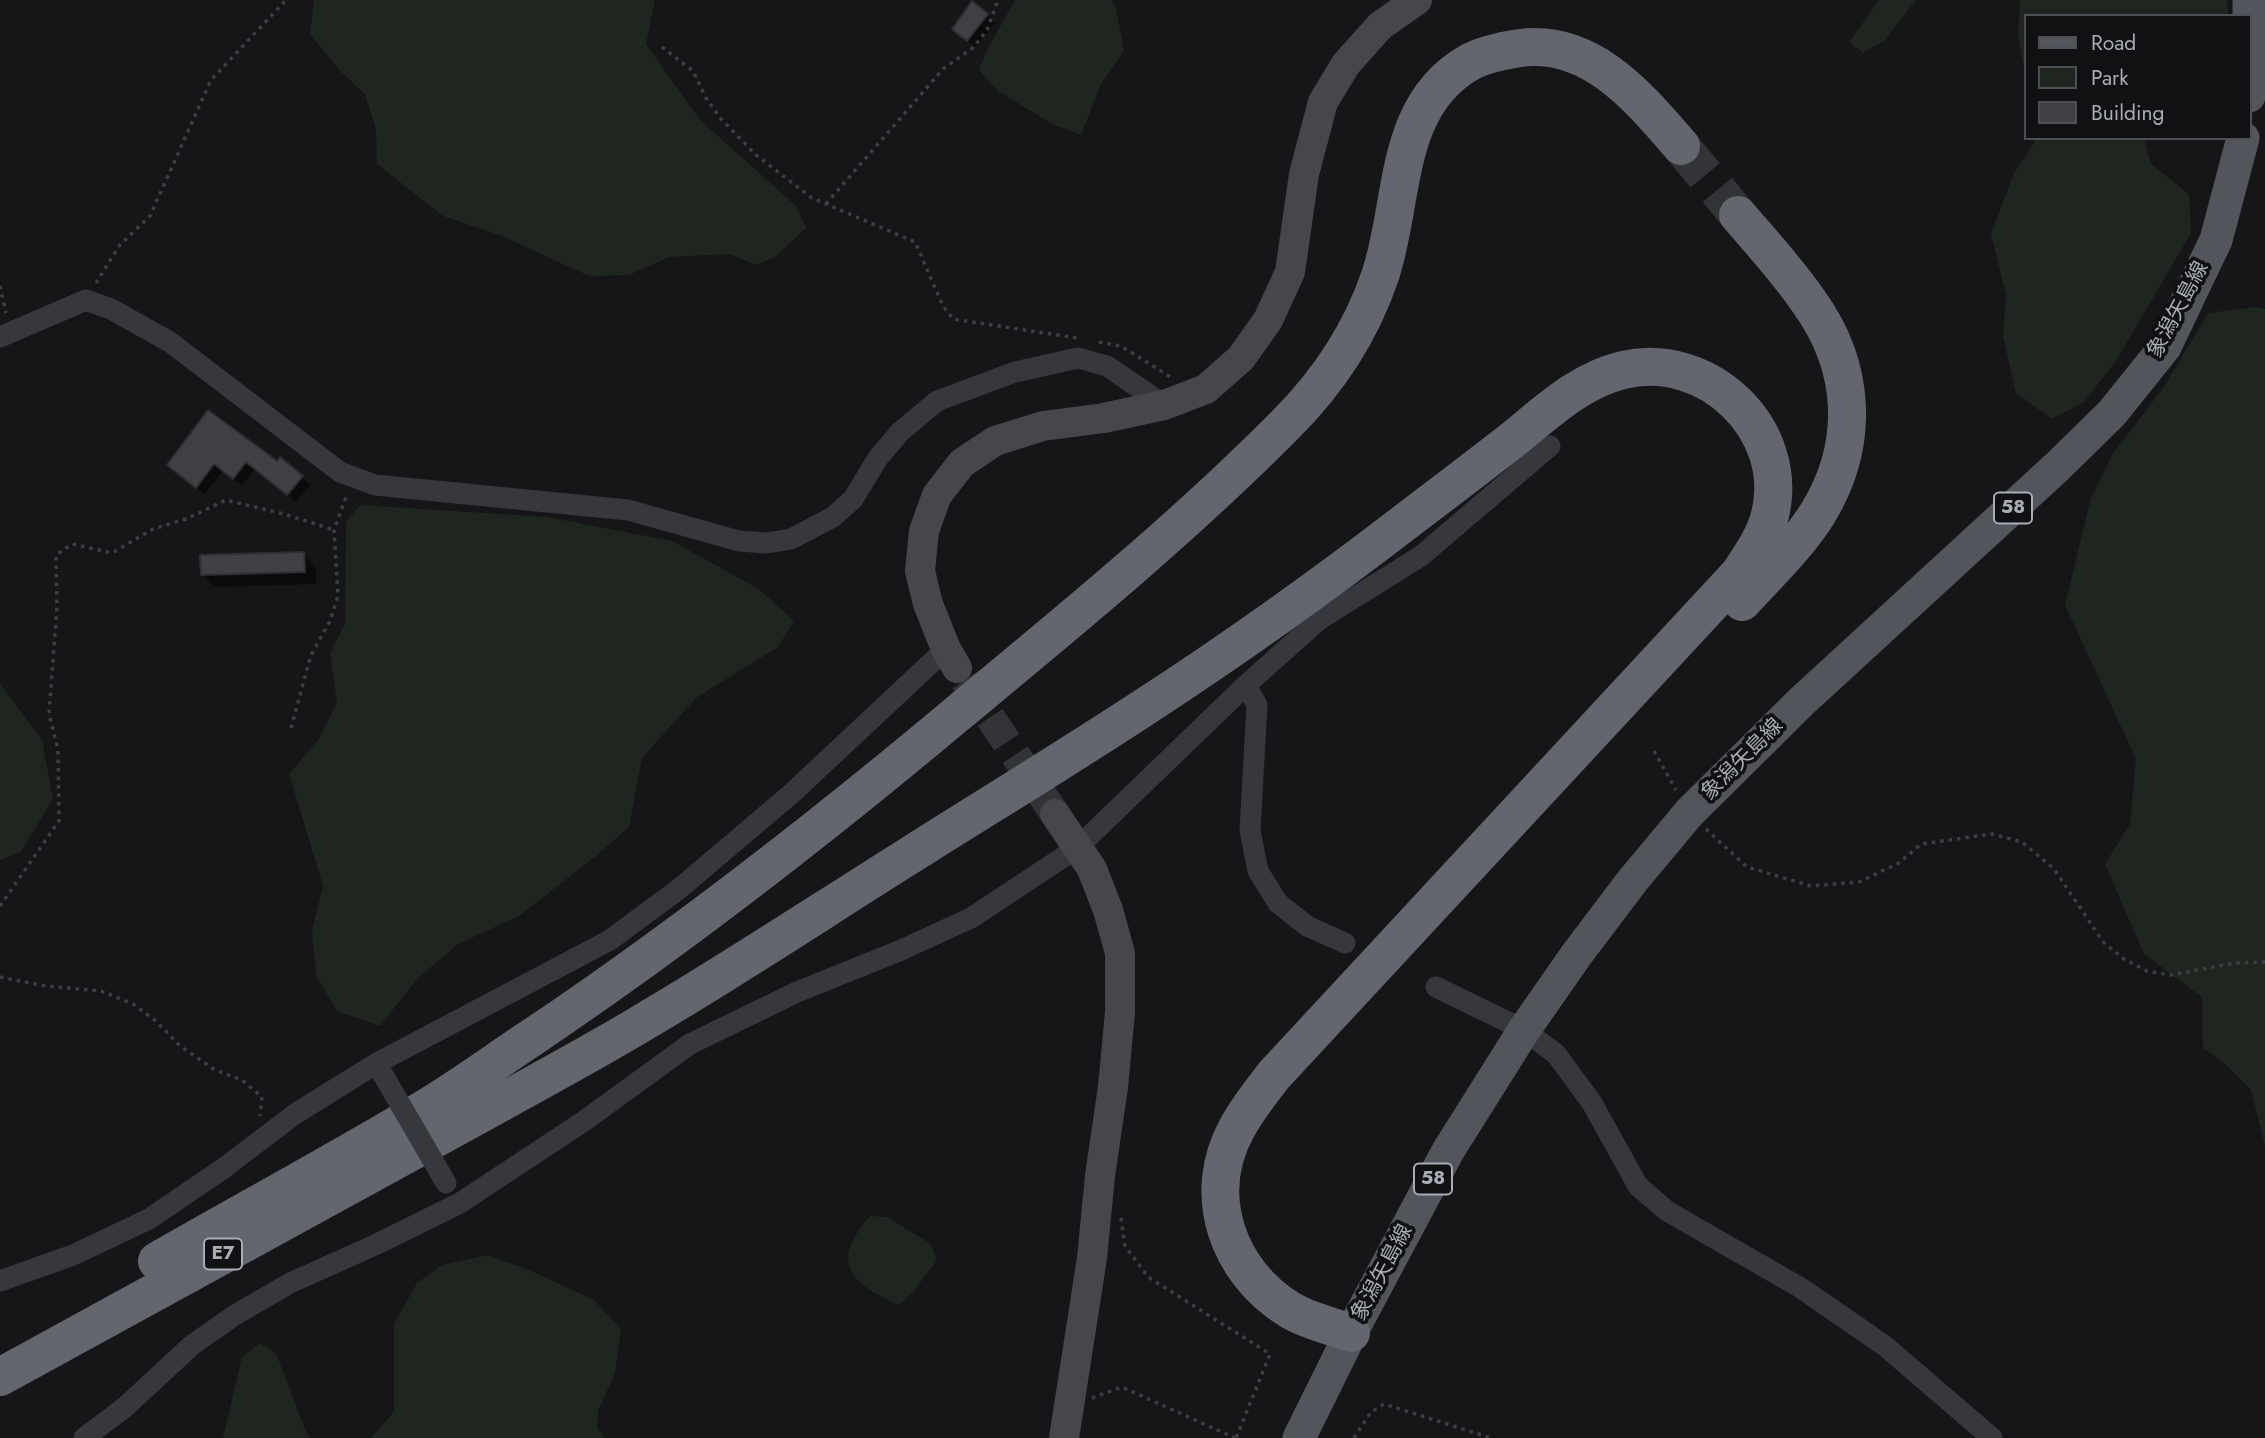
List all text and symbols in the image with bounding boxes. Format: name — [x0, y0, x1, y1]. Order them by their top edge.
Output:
legend — [2024, 14, 2251, 140]
text: Road — [2091, 28, 2136, 58]
text: Park — [2091, 63, 2128, 93]
text: Building — [2091, 98, 2164, 128]
street label: 象潟矢島線 — [2143, 258, 2215, 362]
road number: 58 — [1994, 492, 2032, 524]
street label: 象潟矢島線 — [1697, 714, 1789, 806]
road number: 58 — [1414, 1163, 1452, 1194]
street label: 象潟矢島線 — [1347, 1221, 1419, 1325]
road number: E7 — [204, 1238, 242, 1270]

